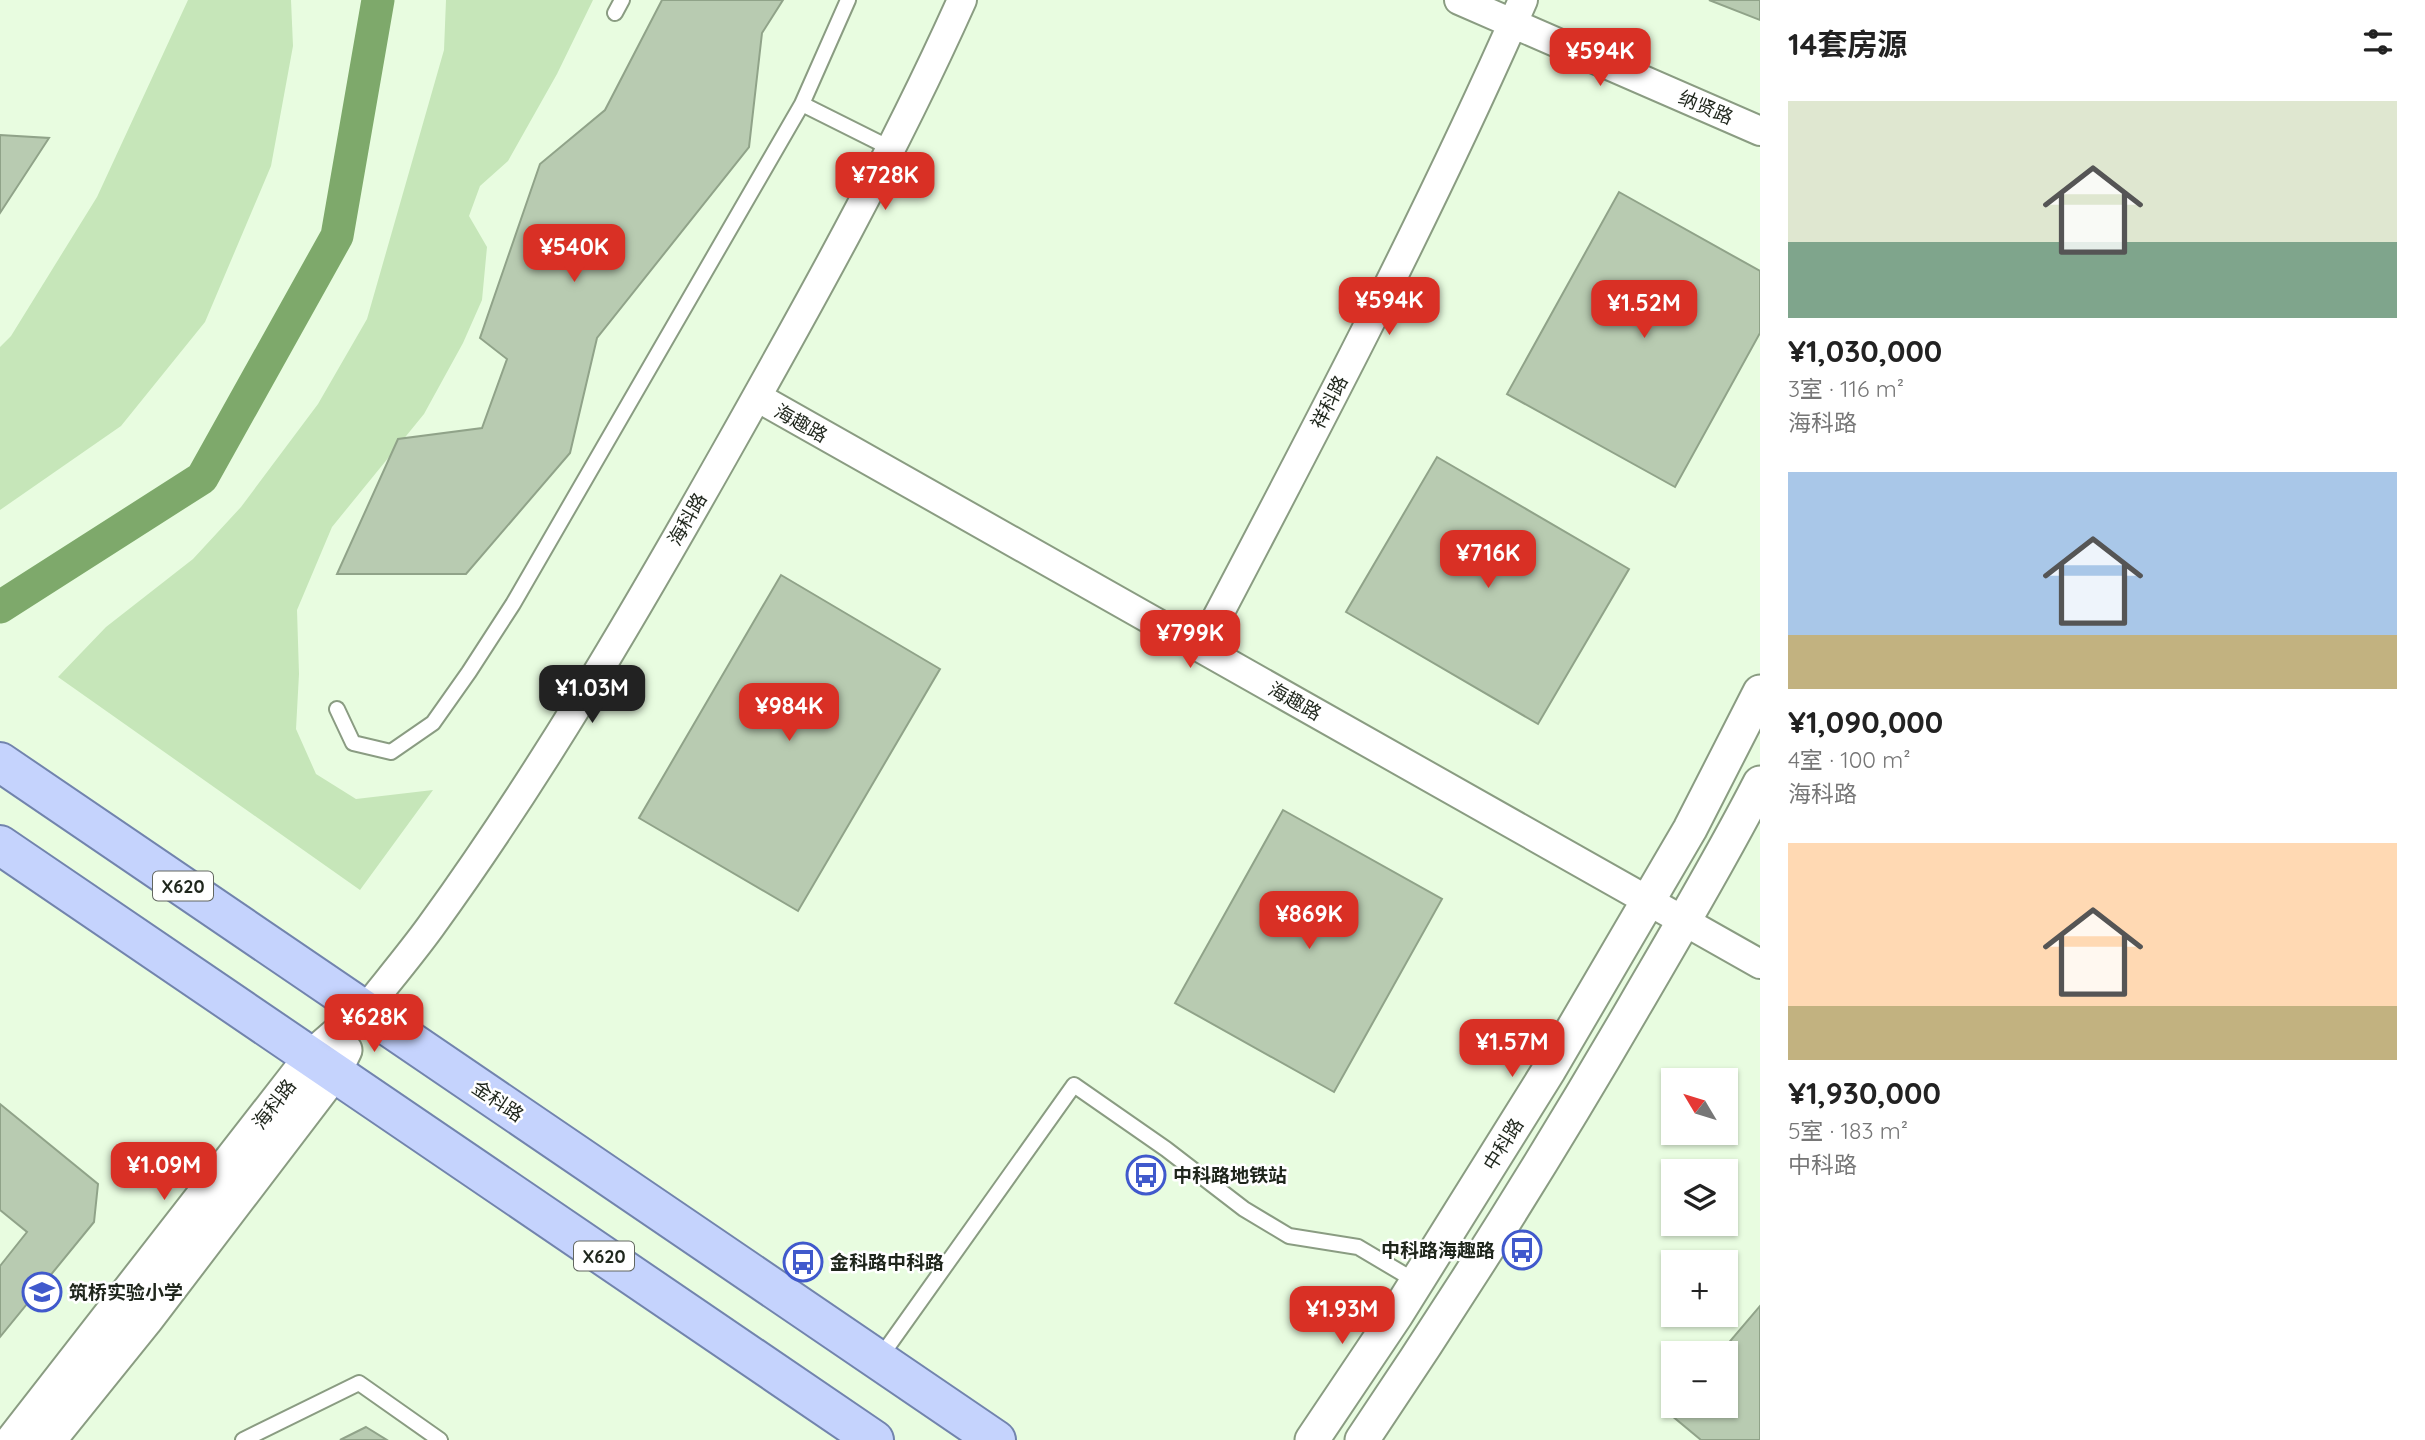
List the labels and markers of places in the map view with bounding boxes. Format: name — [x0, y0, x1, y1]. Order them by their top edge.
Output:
pin: ¥594K — [1551, 28, 1649, 88]
pin: ¥728K — [836, 152, 934, 212]
pin: ¥540K — [525, 224, 623, 284]
pin: ¥594K — [1340, 278, 1438, 337]
pin: ¥1.52M — [1587, 280, 1701, 340]
pin: ¥716K — [1439, 530, 1537, 590]
pin: ¥799K — [1141, 610, 1239, 670]
pin: ¥1.03M — [535, 666, 649, 725]
pin: ¥984K — [740, 684, 838, 743]
pin: ¥869K — [1260, 892, 1358, 951]
pin: ¥628K — [325, 995, 423, 1054]
pin: ¥1.57M — [1455, 1020, 1569, 1079]
pin: ¥1.09M — [107, 1142, 221, 1202]
bus stop icon: 中科路地铁站 — [1125, 1154, 1167, 1196]
place label: 中科路地铁站 — [1173, 1163, 1287, 1187]
bus stop icon: 中科路海趣路 — [1501, 1229, 1543, 1271]
place label: 中科路海趣路 — [1381, 1238, 1495, 1262]
bus stop icon: 金科路中科路 — [782, 1241, 824, 1283]
place label: 金科路中科路 — [830, 1250, 944, 1274]
school or university icon: 筑桥实验小学 — [21, 1271, 63, 1313]
place label: 筑桥实验小学 — [69, 1280, 183, 1304]
pin: ¥1.93M — [1285, 1286, 1399, 1346]

